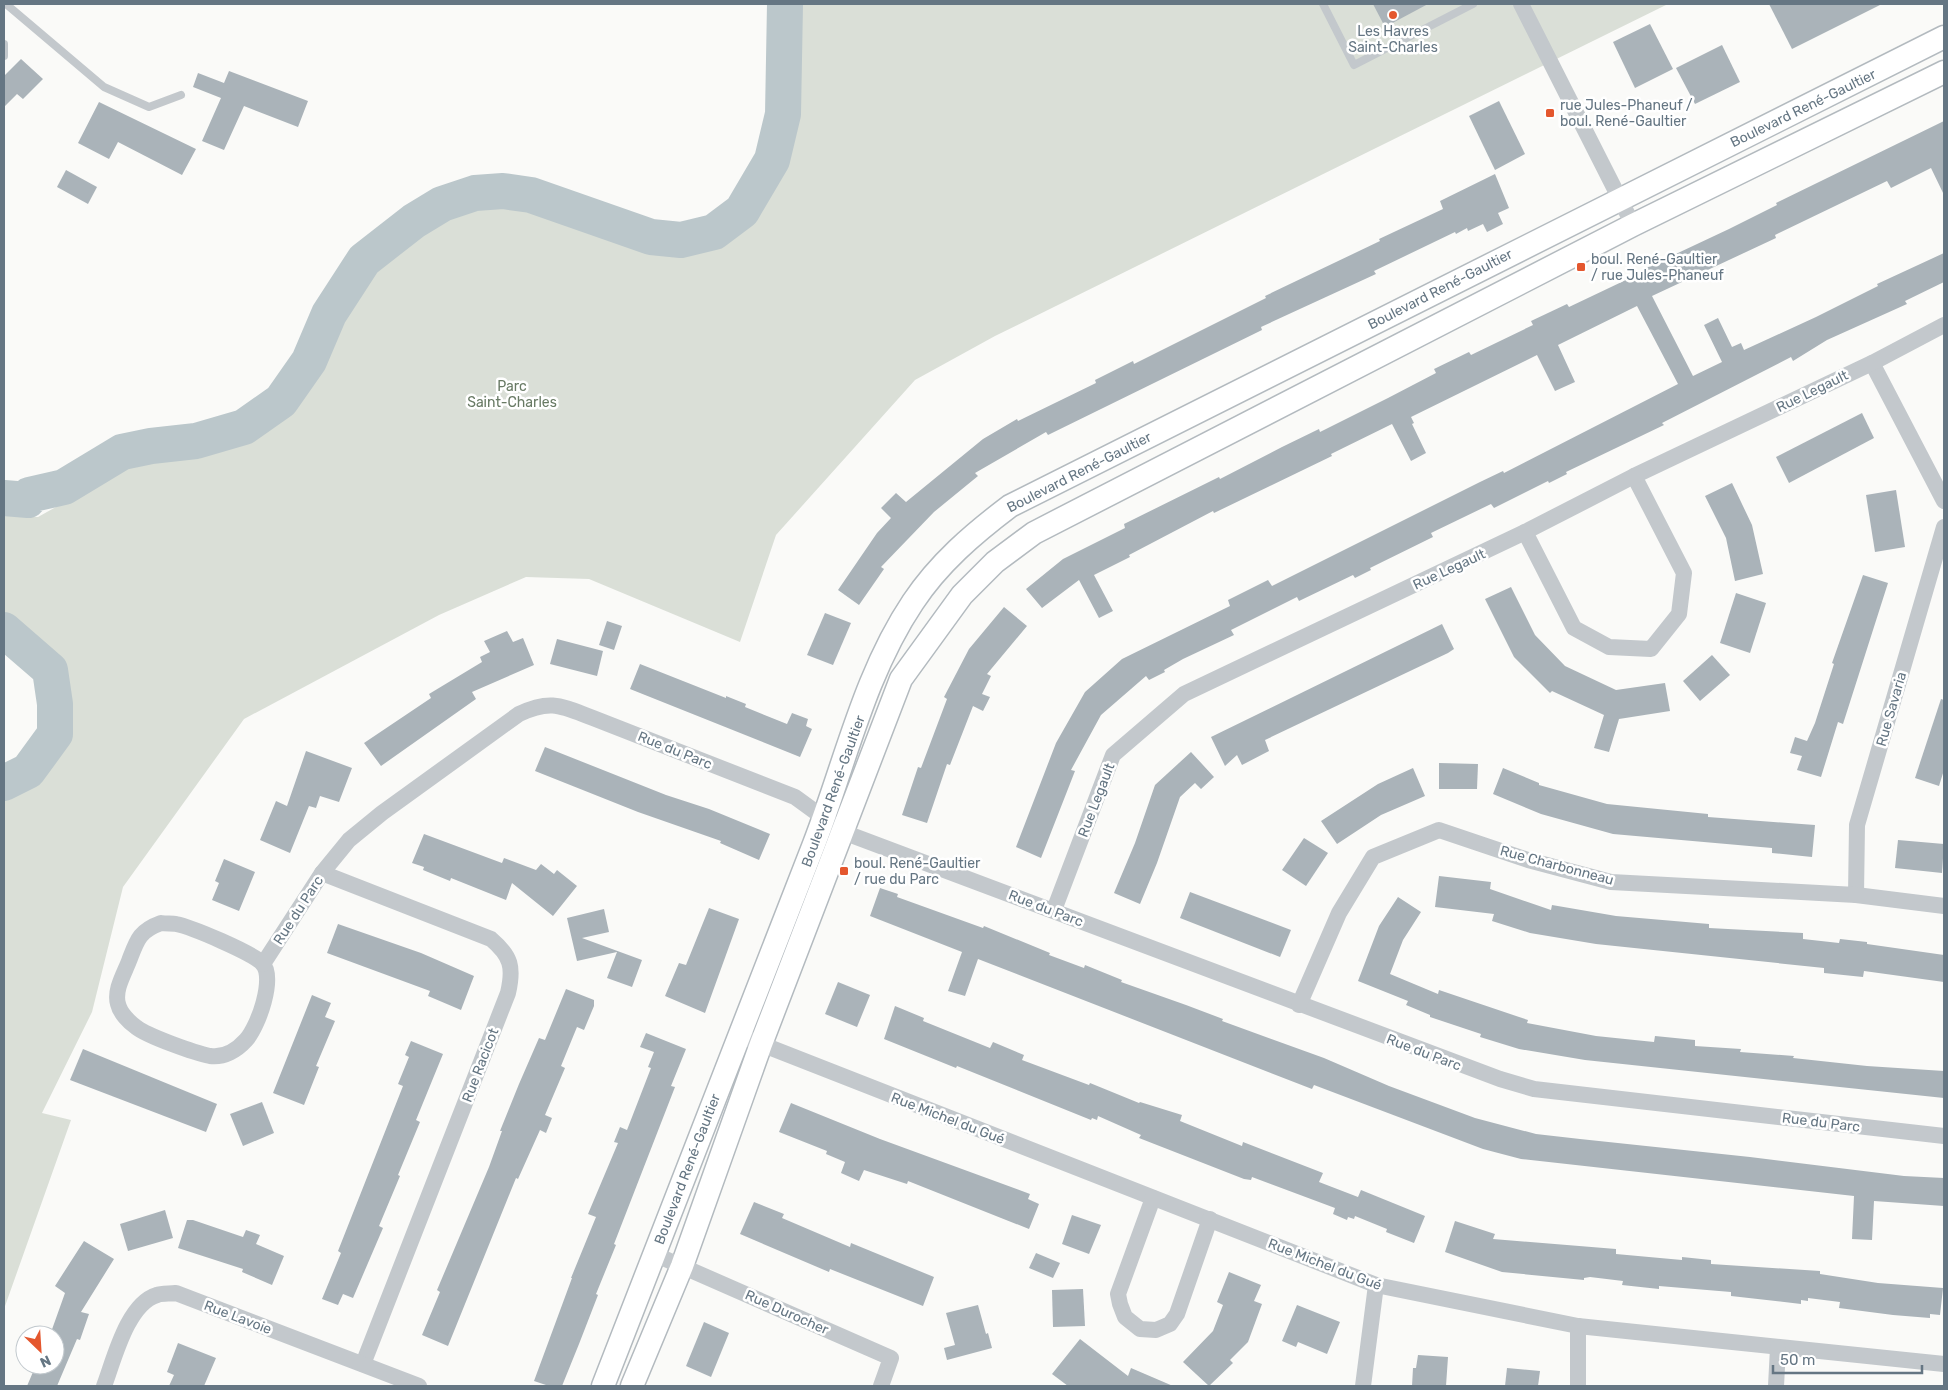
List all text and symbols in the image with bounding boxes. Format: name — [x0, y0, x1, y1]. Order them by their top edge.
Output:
marker: Les Havres Saint-Charles — [1387, 9, 1399, 21]
place label: Les Havres Saint-Charles — [1348, 23, 1438, 56]
street label: Boulevard René-Gaultier — [1728, 65, 1879, 151]
place label: rue Jules-Phaneuf / boul. René-Gaultier — [1560, 97, 1693, 130]
marker: rue Jules-Phaneuf / boul. René-Gaultier — [1544, 107, 1556, 119]
street label: Boulevard René-Gaultier — [1365, 245, 1516, 333]
place label: boul. René-Gaultier / rue Jules-Phaneuf — [1591, 251, 1724, 284]
marker: boul. René-Gaultier / rue Jules-Phaneuf — [1575, 261, 1587, 273]
street label: Rue Legault — [1774, 367, 1851, 416]
park label: Parc Saint-Charles — [467, 378, 557, 411]
street label: Boulevard René-Gaultier — [1004, 428, 1155, 516]
street label: Rue Legault — [1410, 545, 1489, 594]
street label: Rue Savaria — [1873, 670, 1910, 748]
street label: Boulevard René-Gaultier — [798, 712, 869, 869]
street label: Rue du Parc — [635, 728, 715, 773]
street label: Rue Legault — [1075, 760, 1119, 840]
street label: Rue Charbonneau — [1498, 842, 1616, 889]
place label: boul. René-Gaultier / rue du Parc — [854, 855, 981, 888]
marker: boul. René-Gaultier / rue du Parc — [838, 865, 850, 877]
street label: Rue du Parc — [270, 872, 327, 948]
street label: Rue du Parc — [1006, 886, 1086, 931]
street label: Rue Racicot — [459, 1025, 503, 1105]
street label: Rue du Parc — [1384, 1030, 1464, 1075]
street label: Rue Michel du Gué — [889, 1089, 1007, 1148]
street label: Boulevard René-Gaultier — [651, 1091, 724, 1247]
street label: Rue du Parc — [1781, 1109, 1861, 1136]
street label: Rue Michel du Gué — [1266, 1235, 1384, 1294]
street label: Rue Durocher — [742, 1286, 832, 1339]
street label: Rue Lavoie — [202, 1297, 274, 1338]
north arrow — [15, 1325, 65, 1375]
scale bar — [1773, 1342, 1922, 1374]
text: N — [37, 1351, 53, 1371]
text: 50 m — [1780, 1351, 1815, 1369]

